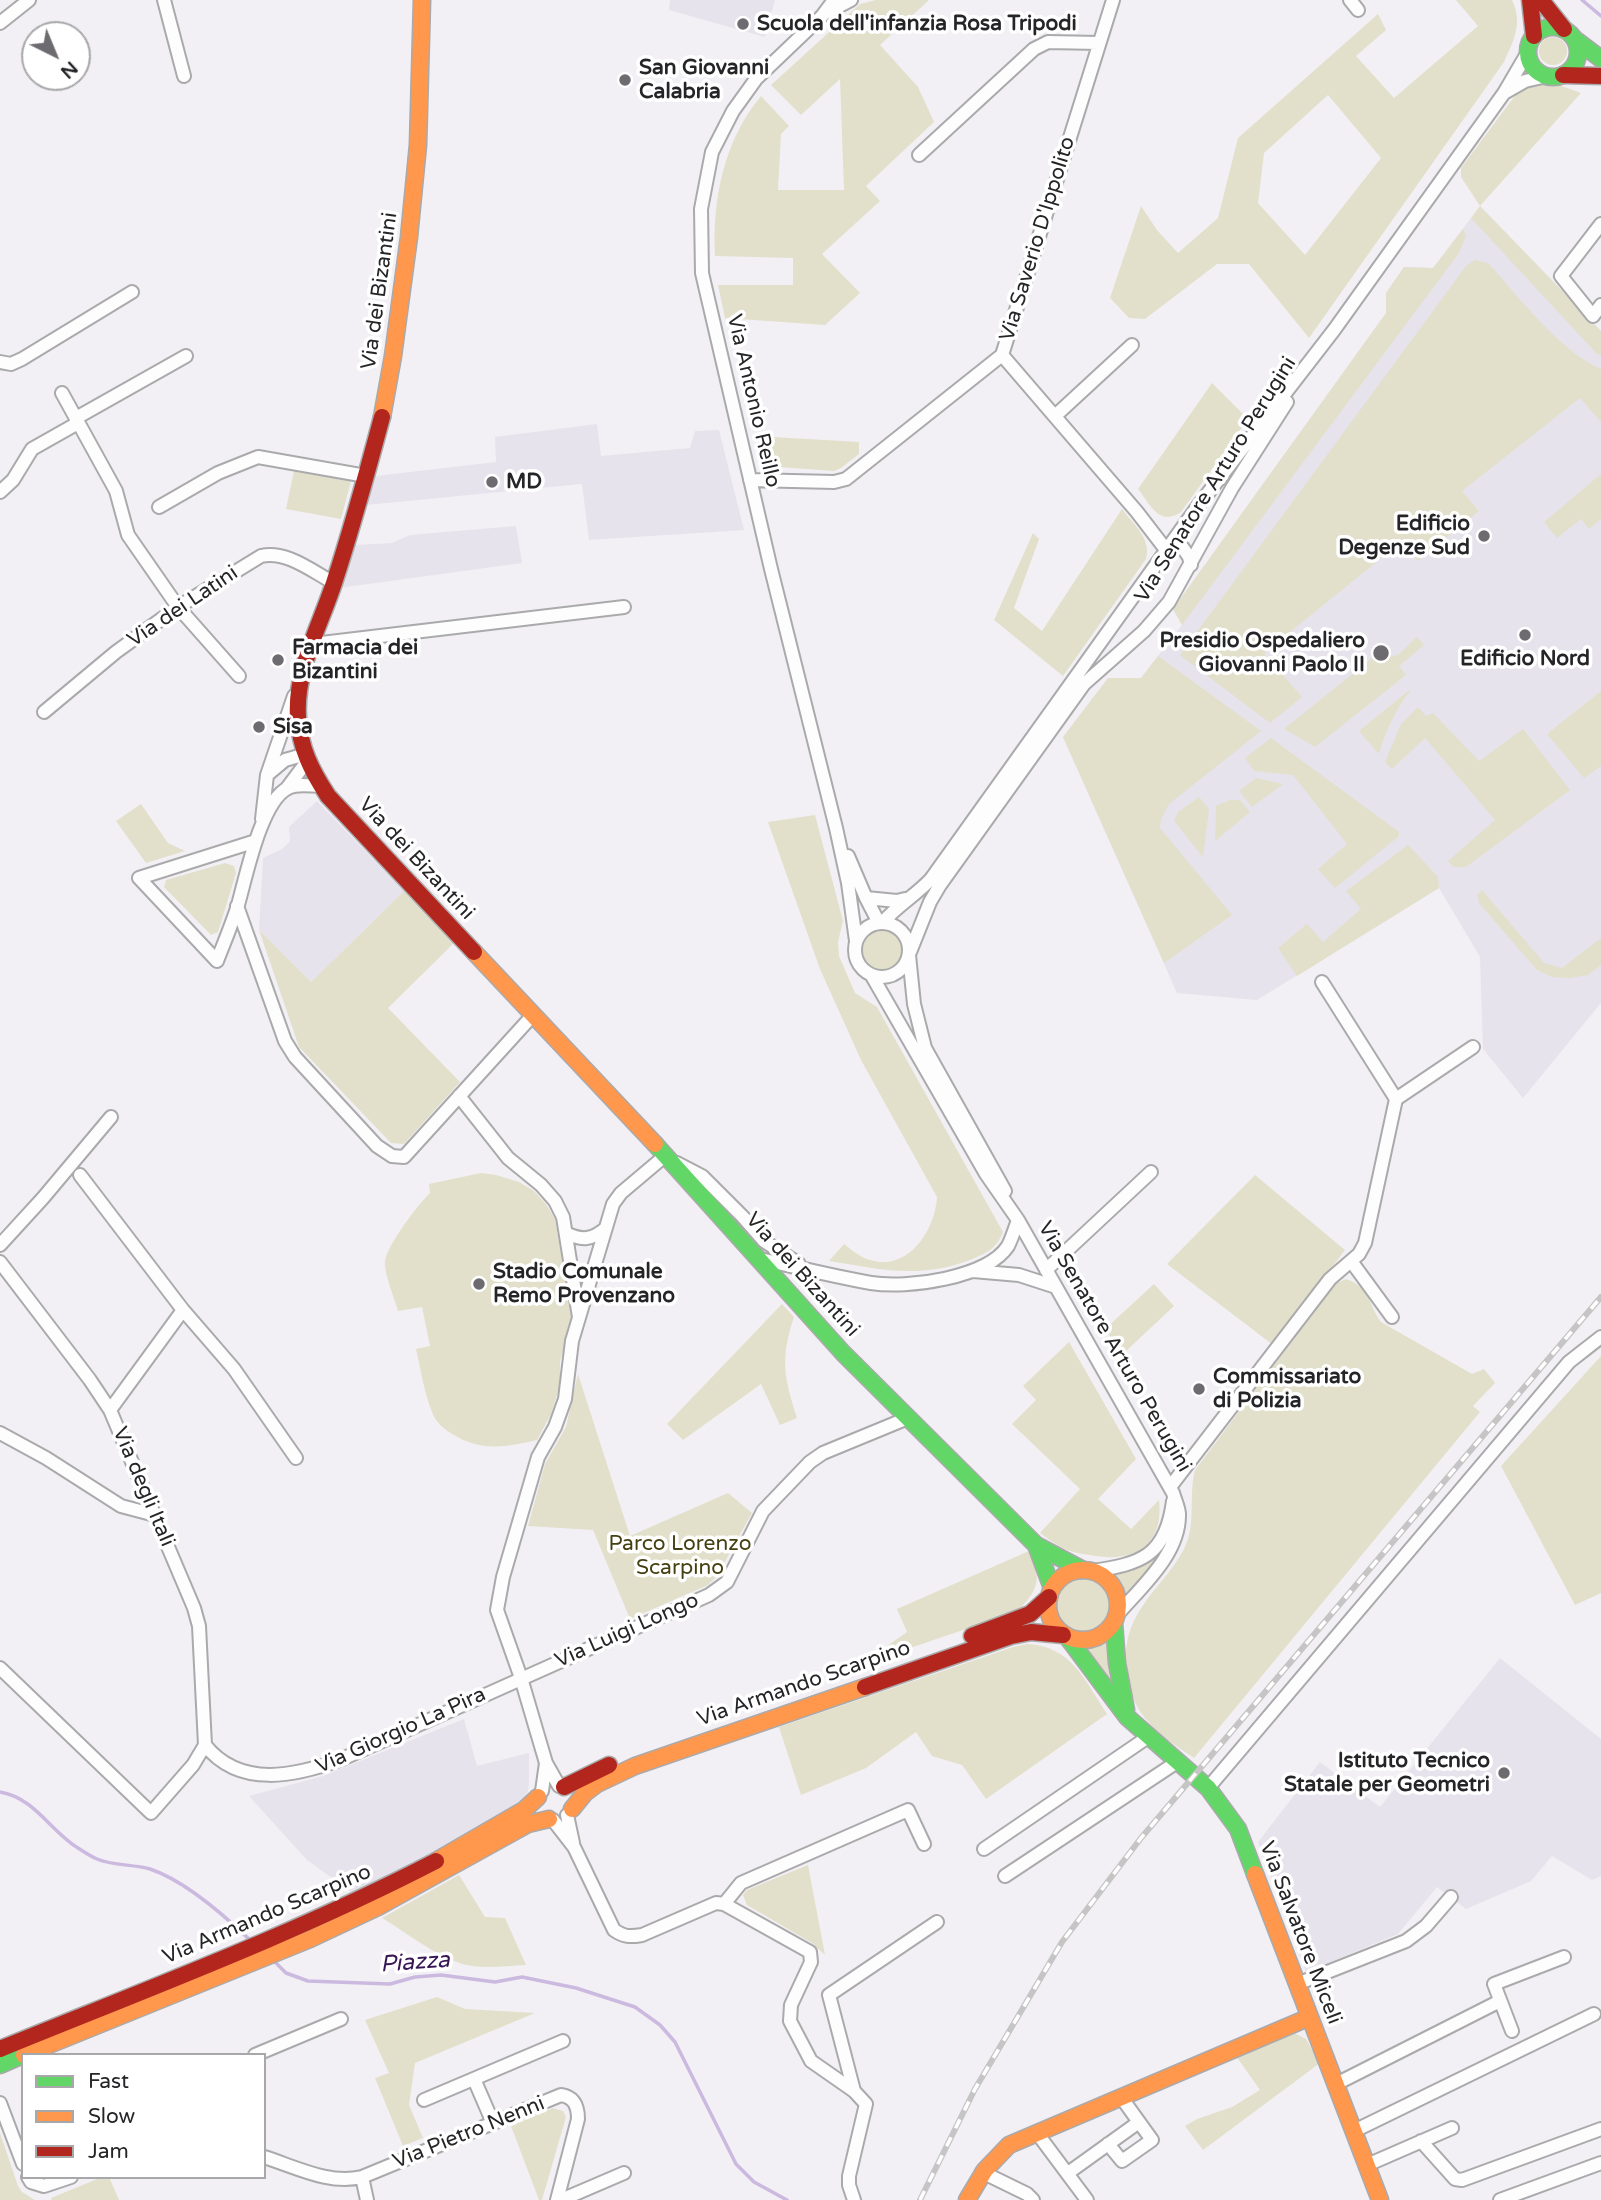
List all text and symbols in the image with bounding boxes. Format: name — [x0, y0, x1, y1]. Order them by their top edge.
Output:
place label: Scuola dell'infanzia Rosa Tripodi — [757, 11, 1077, 37]
marker: Scuola dell'infanzia Rosa Tripodi — [735, 16, 751, 32]
north arrow — [21, 21, 91, 91]
place label: San Giovanni Calabria — [639, 55, 769, 105]
text: N — [56, 57, 82, 83]
marker: San Giovanni Calabria — [617, 72, 633, 88]
street label: Via Saverio D'Ippolito — [995, 134, 1081, 344]
street label: Via dei Bizantini — [357, 211, 403, 371]
street label: Via Antonio Reillo — [721, 312, 785, 490]
street label: Via Senatore Arturo Perugini — [1130, 352, 1302, 608]
place label: MD — [506, 469, 542, 495]
marker: MD — [484, 474, 500, 490]
place label: Edificio Degenze Sud — [1338, 511, 1470, 561]
marker: Edificio Degenze Sud — [1476, 528, 1492, 544]
street label: Via dei Latini — [123, 561, 243, 653]
marker: Edificio Nord — [1517, 627, 1533, 643]
place label: Presidio Ospedaliero Giovanni Paolo II — [1159, 628, 1365, 678]
place label: Farmacia dei Bizantini — [292, 635, 418, 685]
marker: Presidio Ospedaliero Giovanni Paolo II — [1371, 643, 1391, 663]
place label: Edificio Nord — [1460, 646, 1590, 672]
marker: Farmacia dei Bizantini — [270, 652, 286, 668]
place label: Sisa — [273, 714, 313, 740]
marker: Sisa — [251, 719, 267, 735]
street label: Via dei Bizantini — [353, 792, 479, 926]
street label: Via dei Bizantini — [740, 1208, 864, 1342]
street label: Via Senatore Arturo Perugini — [1032, 1217, 1196, 1477]
place label: Stadio Comunale Remo Provenzano — [493, 1259, 675, 1309]
marker: Stadio Comunale Remo Provenzano — [471, 1276, 487, 1292]
place label: Commissariato di Polizia — [1213, 1364, 1361, 1414]
marker: Commissariato di Polizia — [1191, 1381, 1207, 1397]
street label: Via degli Itali — [107, 1424, 179, 1550]
park label: Parco Lorenzo Scarpino — [609, 1531, 751, 1581]
street label: Via Luigi Longo — [551, 1588, 703, 1674]
street label: Via Armando Scarpino — [694, 1636, 914, 1732]
street label: Via Giorgio La Pira — [312, 1682, 490, 1780]
place label: Istituto Tecnico Statale per Geometri — [1284, 1748, 1490, 1798]
marker: Istituto Tecnico Statale per Geometri — [1496, 1765, 1512, 1781]
street label: Via Salvatore Miceli — [1254, 1838, 1346, 2028]
street label: Via Armando Scarpino — [159, 1860, 375, 1970]
water label: Piazza — [379, 1947, 451, 1979]
legend — [21, 2053, 266, 2179]
text: Fast — [88, 2069, 129, 2094]
street label: Via Pietro Nenni — [390, 2091, 548, 2175]
text: Slow — [88, 2104, 135, 2129]
text: Jam — [88, 2139, 129, 2164]

